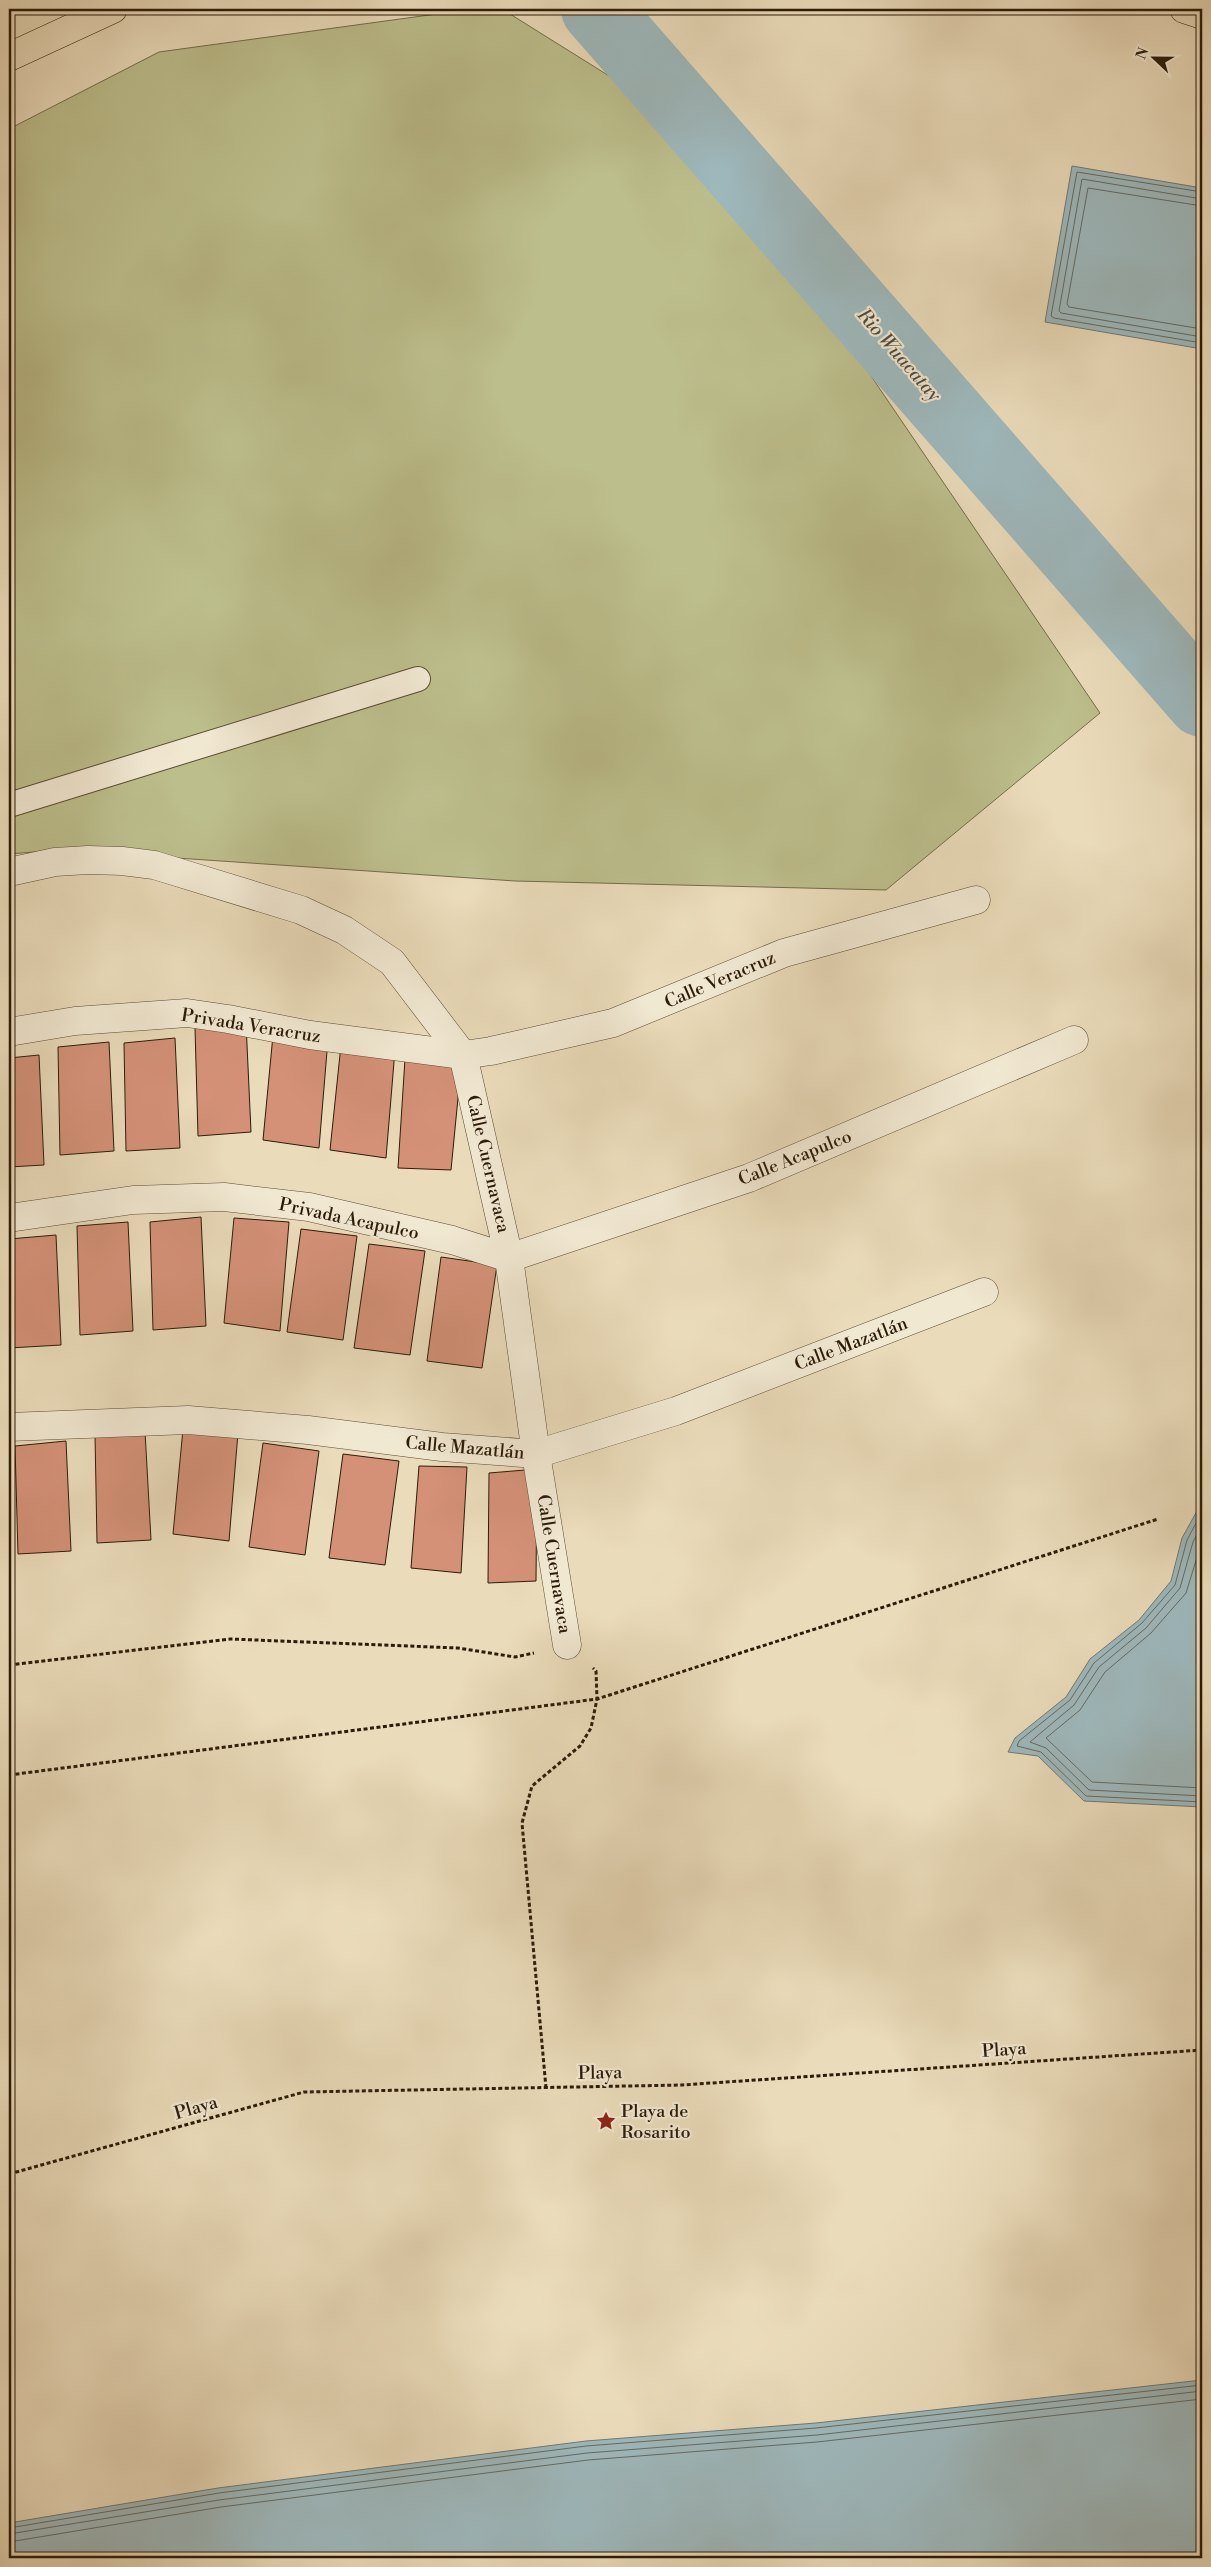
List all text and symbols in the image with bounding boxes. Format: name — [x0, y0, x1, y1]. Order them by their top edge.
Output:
north arrow — [1128, 32, 1178, 82]
text: N — [1132, 45, 1153, 62]
water label: Rio Wuacatay — [851, 303, 947, 407]
street label: Calle Veracruz — [661, 946, 779, 1014]
street label: Privada Veracruz — [180, 1004, 322, 1048]
street label: Calle Cuernavaca — [461, 1093, 515, 1236]
street label: Calle Acapulco — [735, 1125, 855, 1191]
street label: Privada Acapulco — [277, 1193, 421, 1245]
street label: Calle Mazatlán — [791, 1312, 911, 1376]
street label: Calle Mazatlán — [404, 1431, 526, 1465]
street label: Calle Cuernavaca — [532, 1493, 576, 1636]
street label: Playa — [981, 2037, 1028, 2063]
street label: Playa — [578, 2061, 623, 2085]
street label: Playa — [171, 2091, 221, 2125]
place label: Playa de Rosarito — [621, 2100, 691, 2144]
place icon: Playa de Rosarito — [595, 2110, 617, 2132]

